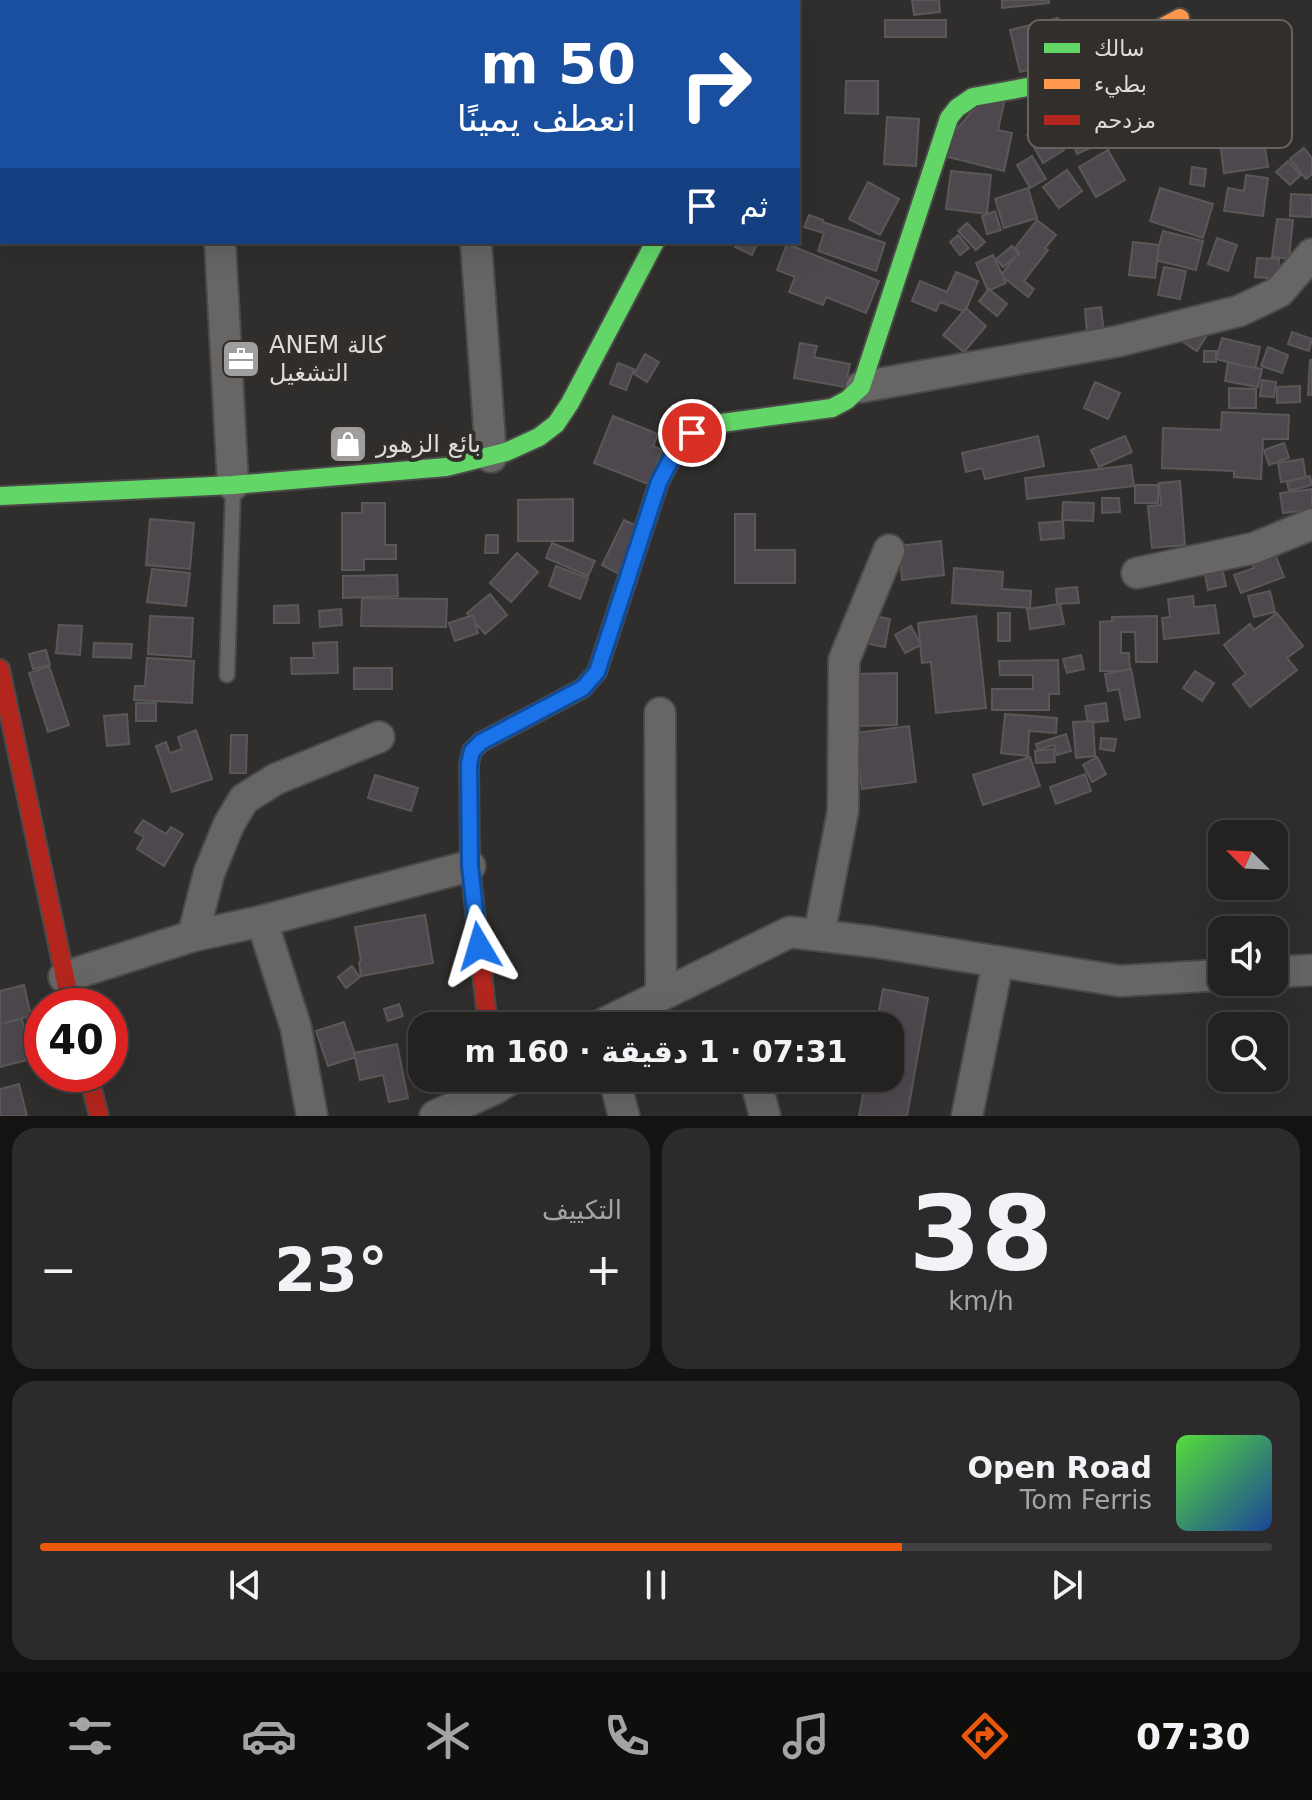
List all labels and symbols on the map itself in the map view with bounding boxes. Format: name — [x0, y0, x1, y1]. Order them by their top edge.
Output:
legend — [1028, 20, 1292, 148]
text: سالك — [1094, 36, 1144, 61]
text: بطيء — [1094, 72, 1147, 98]
text: مزدحم — [1094, 108, 1156, 134]
place label: ANEM كالة التشغيل — [269, 331, 386, 387]
office icon: ANEM كالة التشغيل — [220, 338, 262, 380]
pin — [658, 399, 726, 467]
shop icon: بائع الزهور — [327, 423, 369, 465]
place label: بائع الزهور — [375, 430, 481, 458]
north arrow — [1208, 820, 1288, 900]
position arrow — [437, 904, 521, 988]
speed limit sign: 40 — [24, 988, 128, 1092]

